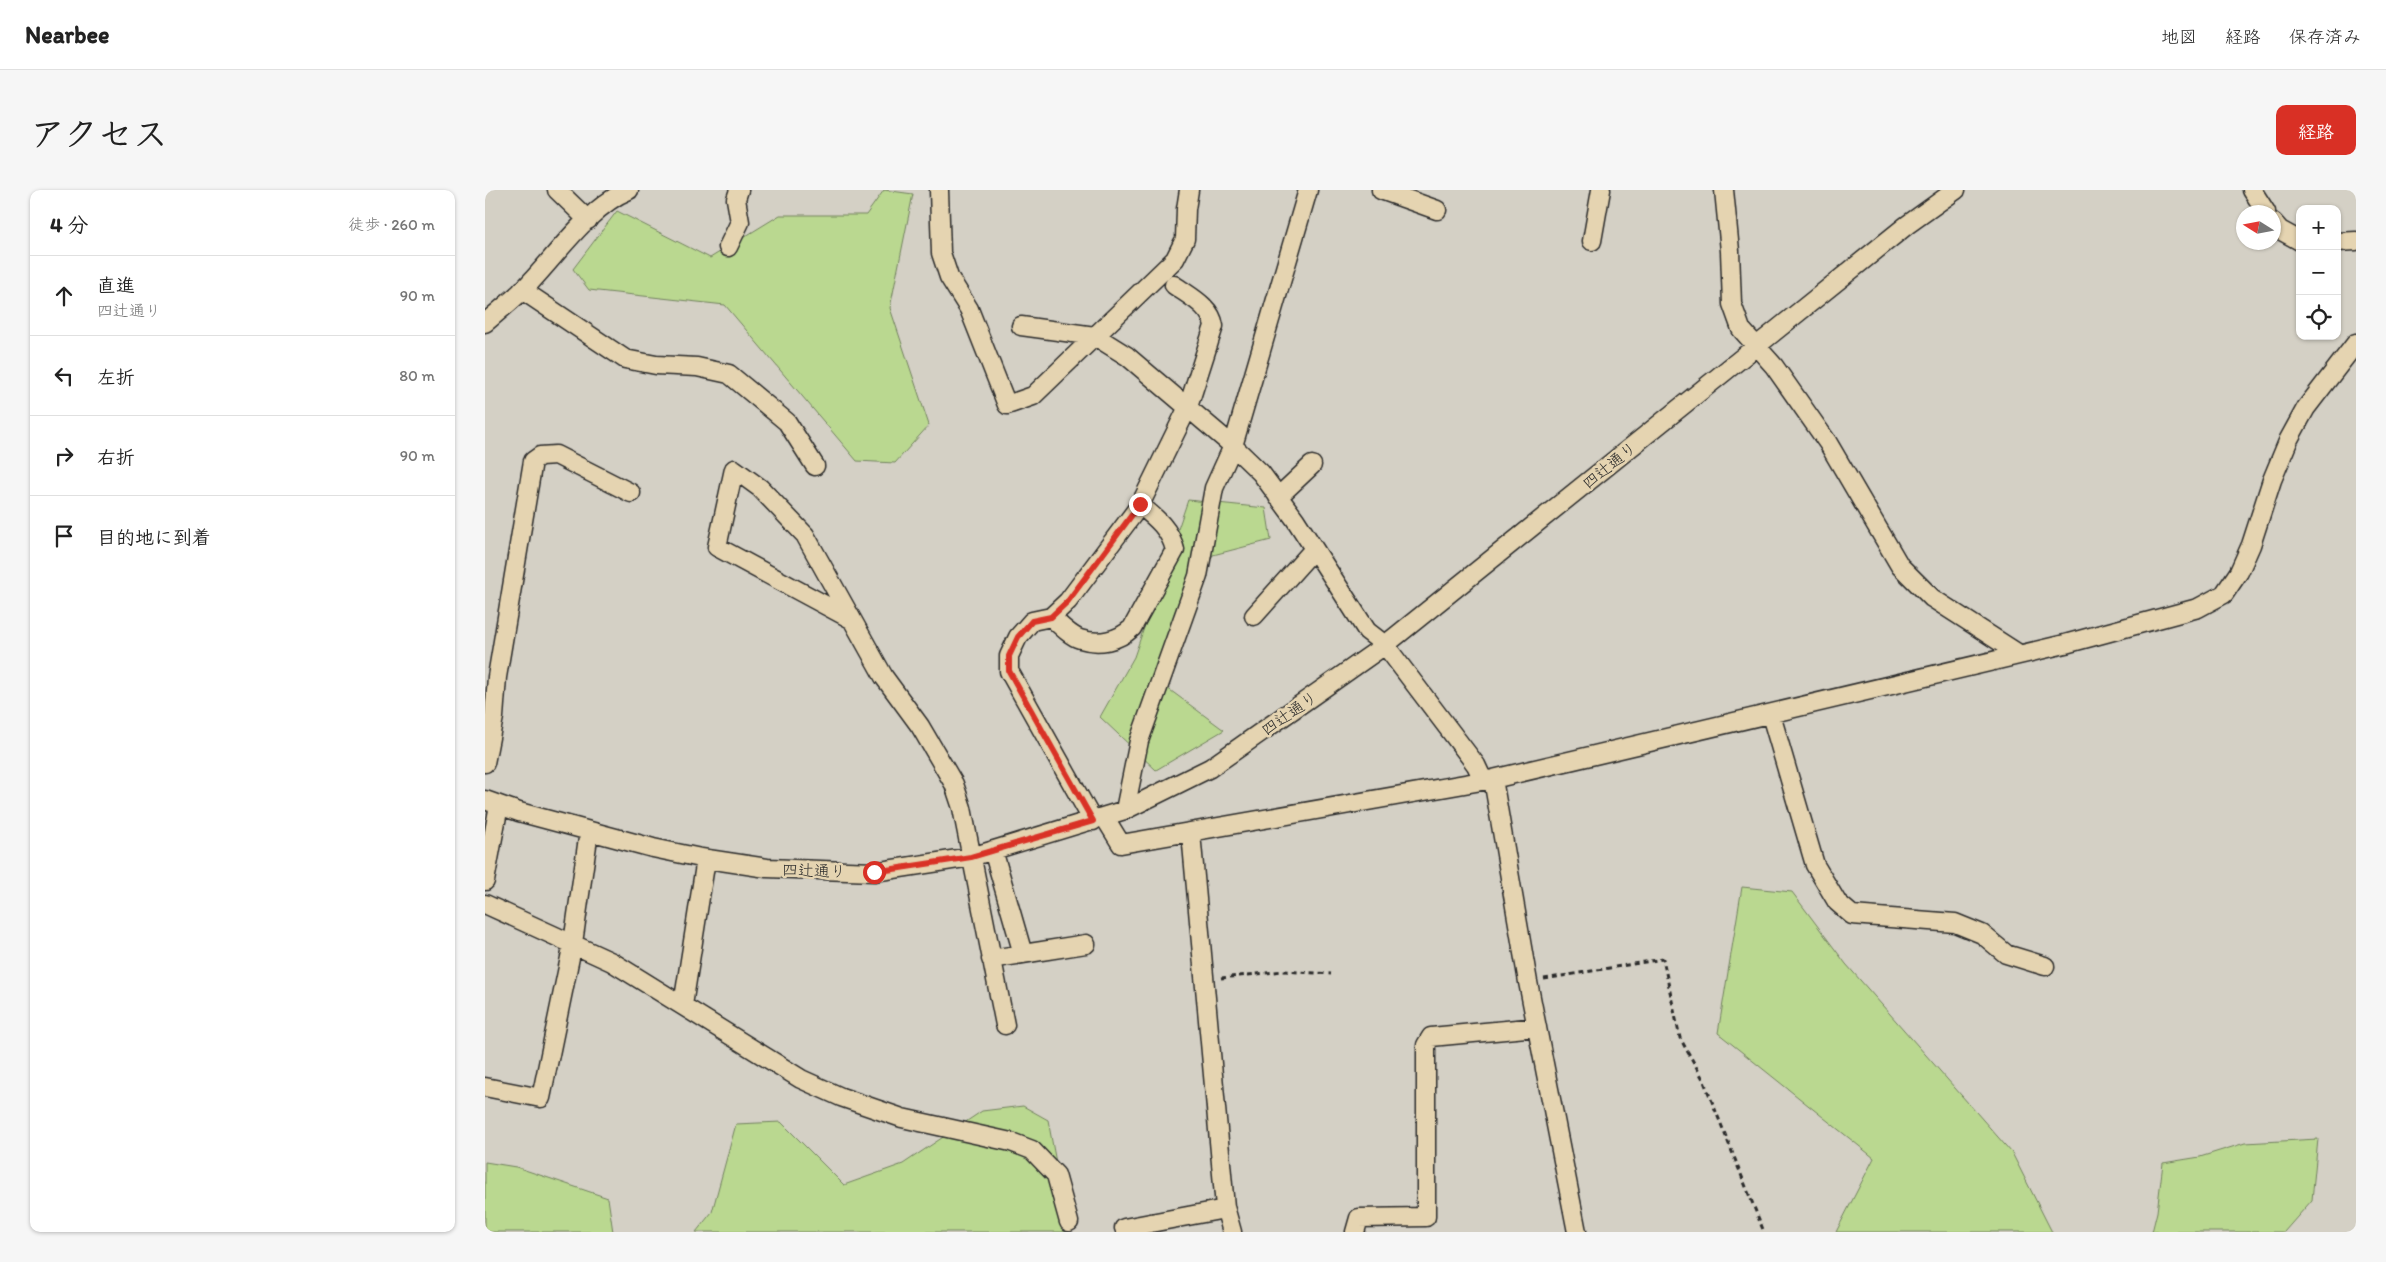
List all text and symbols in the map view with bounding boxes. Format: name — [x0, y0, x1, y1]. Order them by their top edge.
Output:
text: Nearbee — [25, 20, 109, 49]
text: 地図 — [2161, 26, 2197, 48]
text: 経路 — [2225, 26, 2261, 48]
text: 保存済み — [2289, 26, 2361, 48]
button: 経路 — [2276, 105, 2356, 155]
text: アクセス — [30, 113, 168, 155]
north arrow — [2236, 205, 2281, 250]
map controls — [2296, 205, 2341, 340]
button: + — [2296, 205, 2341, 250]
text: 4 分 — [50, 212, 88, 237]
text: 徒歩 · 260 m — [348, 215, 435, 234]
button: − — [2296, 250, 2341, 295]
text: 直進 — [97, 274, 135, 297]
icon: ahead — [50, 282, 78, 310]
text: 90 m — [400, 286, 435, 305]
button: locate — [2296, 295, 2341, 340]
text: 四辻通り — [97, 301, 161, 320]
icon: left — [50, 362, 78, 390]
text: 左折 — [97, 366, 135, 389]
text: 80 m — [399, 366, 435, 385]
street label: 四辻通り — [1578, 438, 1640, 493]
icon: right — [50, 442, 78, 470]
text: 右折 — [97, 446, 135, 469]
text: 90 m — [400, 446, 435, 465]
route end — [1129, 493, 1152, 516]
icon: arrive — [50, 522, 78, 550]
text: 目的地に到着 — [97, 526, 211, 549]
street label: 四辻通り — [1258, 687, 1321, 740]
street label: 四辻通り — [782, 860, 846, 881]
route start — [863, 861, 886, 884]

